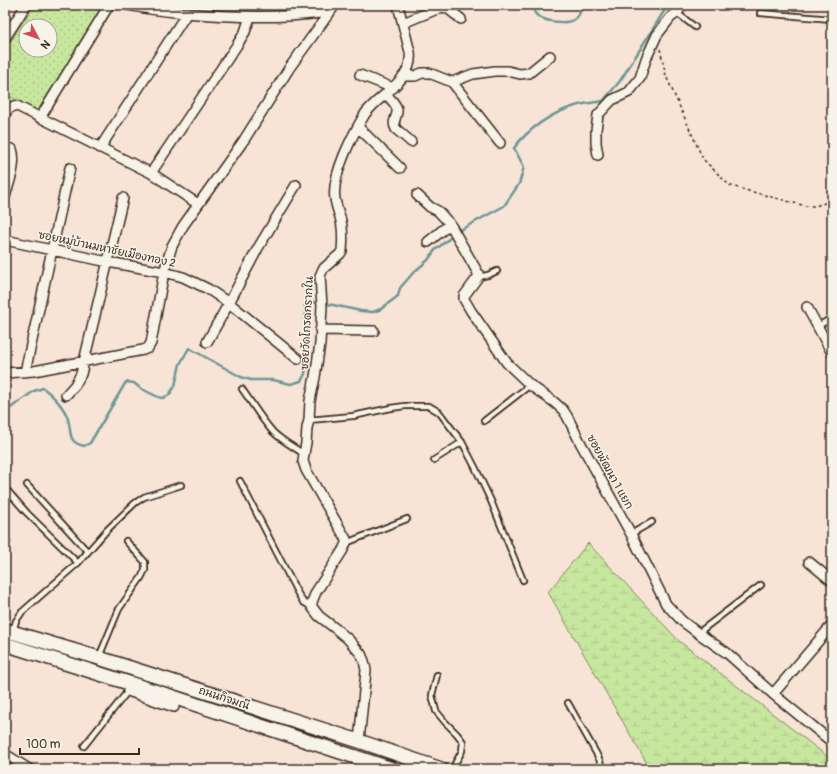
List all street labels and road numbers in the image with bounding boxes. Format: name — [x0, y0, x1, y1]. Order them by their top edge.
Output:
street label: ซอยหมู่บ้านมหาชัยเมืองทอง 2 — [37, 226, 177, 272]
street label: ซอยวัดโกรดกรากใน — [296, 275, 316, 370]
street label: ซอยพัฒนา 1 แยก — [584, 432, 637, 512]
street label: ถนนกิจมณี — [197, 683, 252, 712]

